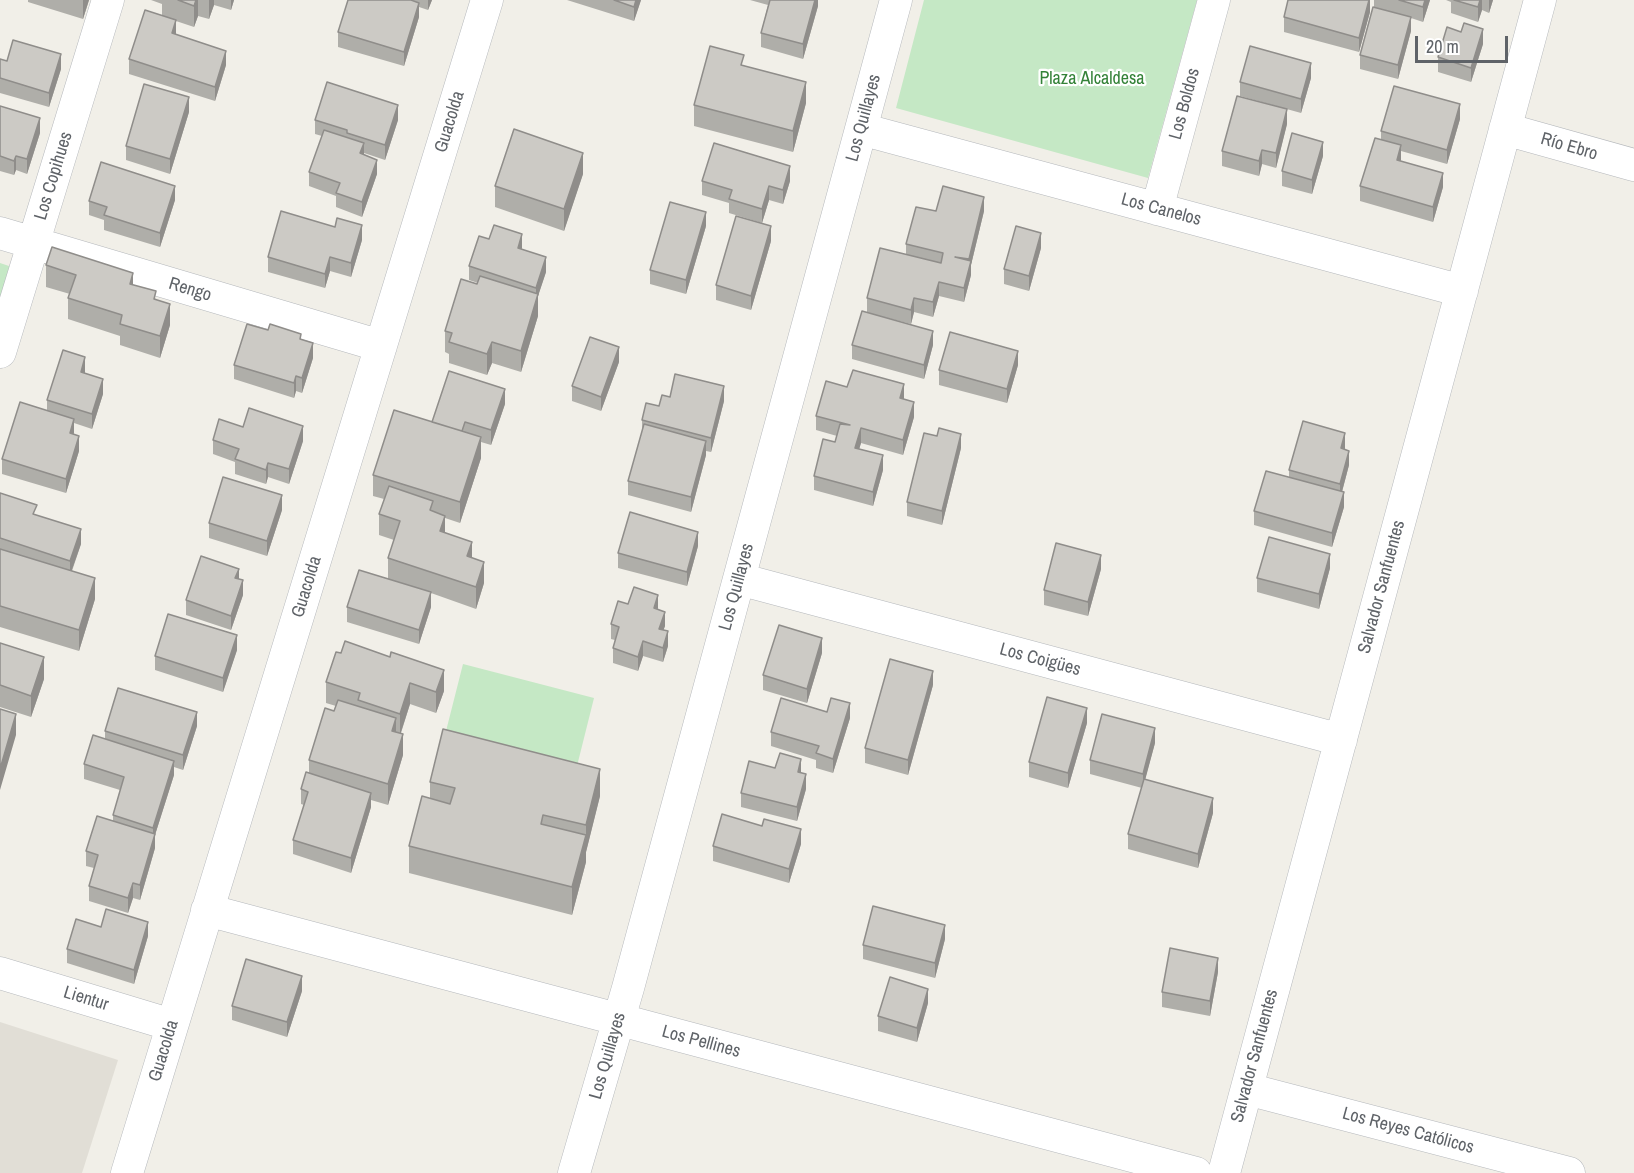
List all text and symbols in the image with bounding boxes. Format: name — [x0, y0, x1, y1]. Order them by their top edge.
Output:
scale bar — [1418, 24, 1511, 62]
text: 20 m — [1426, 34, 1459, 59]
street label: Los Boldos — [1165, 66, 1205, 142]
park label: Plaza Alcaldesa — [1039, 68, 1145, 90]
street label: Los Quillayes — [842, 72, 886, 164]
street label: Guacolda — [430, 89, 470, 155]
street label: Los Copihues — [30, 129, 78, 223]
street label: Río Ebro — [1538, 129, 1600, 165]
street label: Los Canelos — [1119, 189, 1203, 231]
street label: Rengo — [166, 273, 214, 307]
street label: Salvador Sanfuentes — [1354, 518, 1410, 656]
street label: Los Quillayes — [715, 541, 759, 633]
street label: Guacolda — [287, 554, 327, 620]
street label: Los Coigües — [997, 639, 1083, 681]
street label: Lientur — [61, 982, 111, 1016]
street label: Salvador Sanfuentes — [1227, 987, 1283, 1125]
street label: Los Quillayes — [585, 1010, 631, 1102]
street label: Guacolda — [144, 1018, 184, 1084]
street label: Los Pellines — [659, 1021, 743, 1063]
street label: Los Reyes Católicos — [1340, 1103, 1476, 1159]

